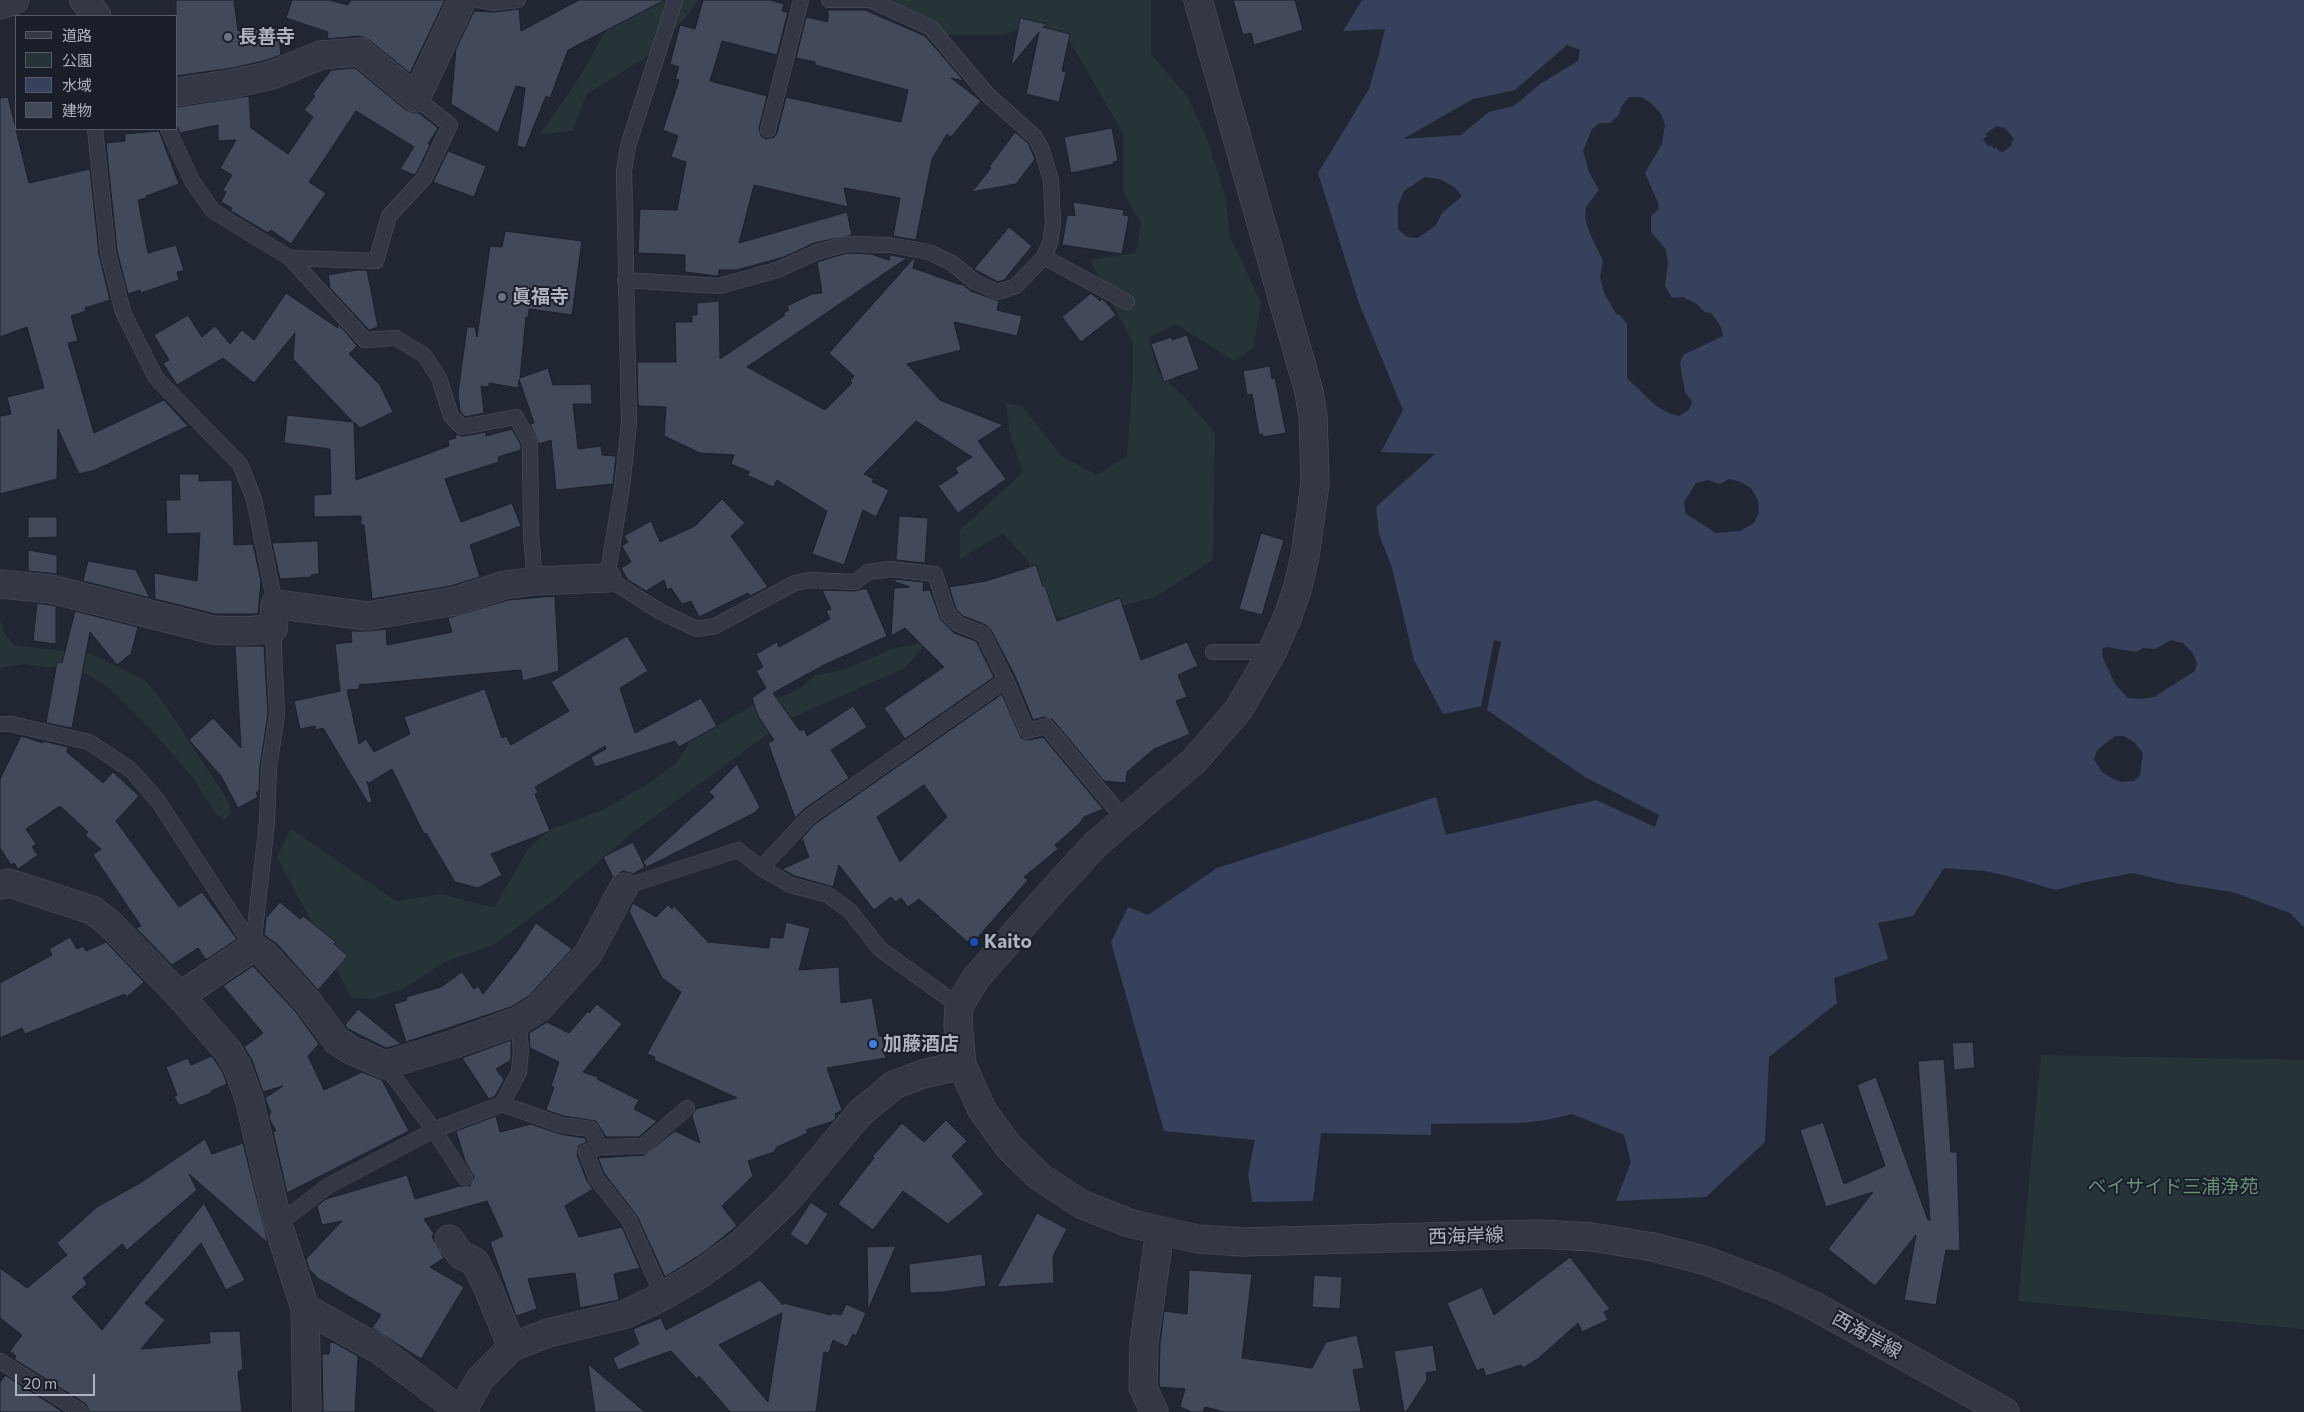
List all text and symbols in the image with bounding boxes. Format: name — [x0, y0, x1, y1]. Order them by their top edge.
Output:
legend — [15, 15, 178, 130]
text: 道路 — [62, 26, 92, 44]
place label: 長善寺 — [238, 26, 295, 48]
marker: 長善寺 — [222, 31, 234, 43]
text: 公園 — [62, 51, 92, 69]
text: 水域 — [62, 76, 92, 94]
text: 建物 — [62, 101, 92, 119]
place label: 眞福寺 — [512, 286, 569, 308]
marker: 眞福寺 — [496, 291, 508, 303]
place label: Kaito — [984, 931, 1032, 953]
marker: Kaito — [968, 936, 980, 948]
place label: 加藤酒店 — [883, 1033, 959, 1055]
marker: 加藤酒店 — [867, 1038, 879, 1050]
park label: ベイサイド三浦浄苑 — [2088, 1176, 2258, 1198]
street label: 西海岸線 — [1428, 1223, 1504, 1249]
street label: 西海岸線 — [1828, 1307, 1906, 1363]
scale bar — [18, 1364, 98, 1396]
text: 20 m — [23, 1374, 57, 1392]

